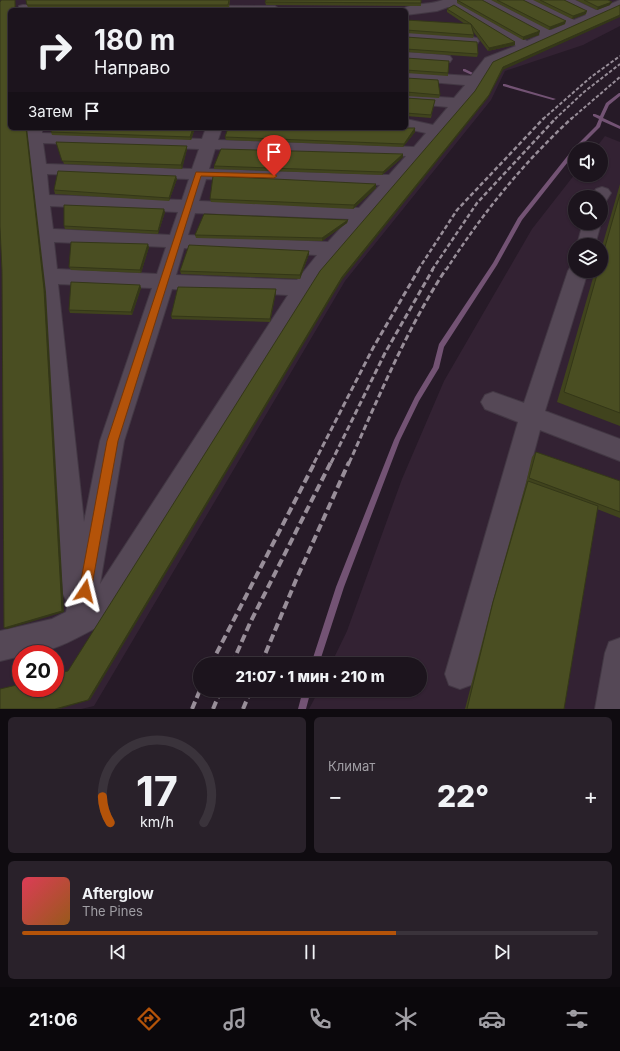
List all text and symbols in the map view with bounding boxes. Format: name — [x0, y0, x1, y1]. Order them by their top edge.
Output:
text: 180 m — [94, 23, 175, 57]
icon: right — [28, 24, 80, 76]
text: Направо — [94, 57, 170, 78]
icon: arrive — [81, 100, 103, 122]
text: Затем — [28, 102, 73, 121]
pin — [257, 135, 291, 176]
icon: arrive — [263, 141, 285, 163]
map controls — [568, 142, 608, 278]
button: sound — [568, 142, 608, 182]
button: search — [568, 190, 608, 230]
button: layers — [568, 238, 608, 278]
position arrow — [64, 570, 106, 612]
speed limit sign: 20 — [12, 645, 64, 697]
text: 21:07 · 1 мин · 210 m — [235, 667, 385, 686]
text: Климат — [328, 758, 375, 774]
text: 17 — [136, 766, 178, 816]
text: 22° — [437, 778, 489, 814]
text: − — [328, 783, 343, 809]
text: + — [583, 783, 598, 809]
text: km/h — [140, 813, 174, 830]
text: Afterglow — [82, 884, 154, 903]
text: The Pines — [82, 903, 143, 919]
icon: previous — [107, 941, 129, 963]
icon: pause — [299, 941, 321, 963]
icon: next — [491, 941, 513, 963]
icon: directions — [135, 1005, 163, 1033]
icon: music — [221, 1005, 249, 1033]
icon: phone — [306, 1005, 334, 1033]
icon: climate — [392, 1005, 420, 1033]
icon: car — [478, 1005, 506, 1033]
icon: filters — [563, 1005, 591, 1033]
text: 21:06 — [29, 1009, 78, 1030]

